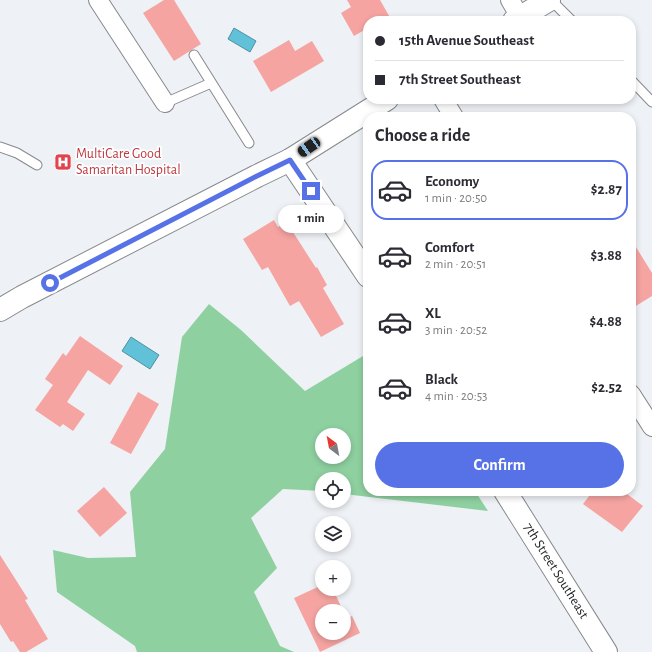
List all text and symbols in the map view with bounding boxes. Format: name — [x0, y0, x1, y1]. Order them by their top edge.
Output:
text: 15th Avenue Southeast — [399, 33, 534, 48]
text: 7th Street Southeast — [399, 72, 521, 87]
text: Choose a ride — [375, 127, 470, 145]
car — [296, 135, 322, 159]
place label: MultiCare Good Samaritan Hospital — [76, 147, 181, 177]
hospital icon: MultiCare Good Samaritan Hospital — [53, 152, 73, 172]
icon: car — [377, 172, 413, 208]
text: Economy — [425, 174, 479, 189]
route end — [302, 182, 320, 200]
text: $2.87 — [591, 182, 622, 197]
text: 1 min · 20:50 — [425, 192, 487, 205]
callout: 1 min — [278, 205, 344, 233]
text: 1 min — [297, 212, 325, 225]
icon: car — [377, 238, 413, 274]
text: Comfort — [425, 240, 474, 255]
text: $3.88 — [591, 248, 622, 263]
text: 2 min · 20:51 — [425, 258, 486, 271]
route start — [41, 274, 59, 292]
icon: car — [377, 304, 413, 340]
text: XL — [425, 306, 441, 321]
text: $4.88 — [589, 314, 622, 329]
text: 3 min · 20:52 — [425, 324, 487, 337]
icon: car — [377, 370, 413, 406]
text: Black — [425, 372, 458, 387]
text: $2.52 — [591, 380, 622, 395]
text: 4 min · 20:53 — [425, 390, 487, 403]
north arrow — [315, 428, 351, 464]
map controls — [315, 428, 351, 640]
button: Confirm — [375, 442, 624, 488]
button: locate — [315, 472, 351, 508]
button: layers — [315, 516, 351, 552]
street label: 7th Street Southeast — [521, 521, 591, 622]
button: + — [315, 560, 351, 596]
button: − — [315, 604, 351, 640]

